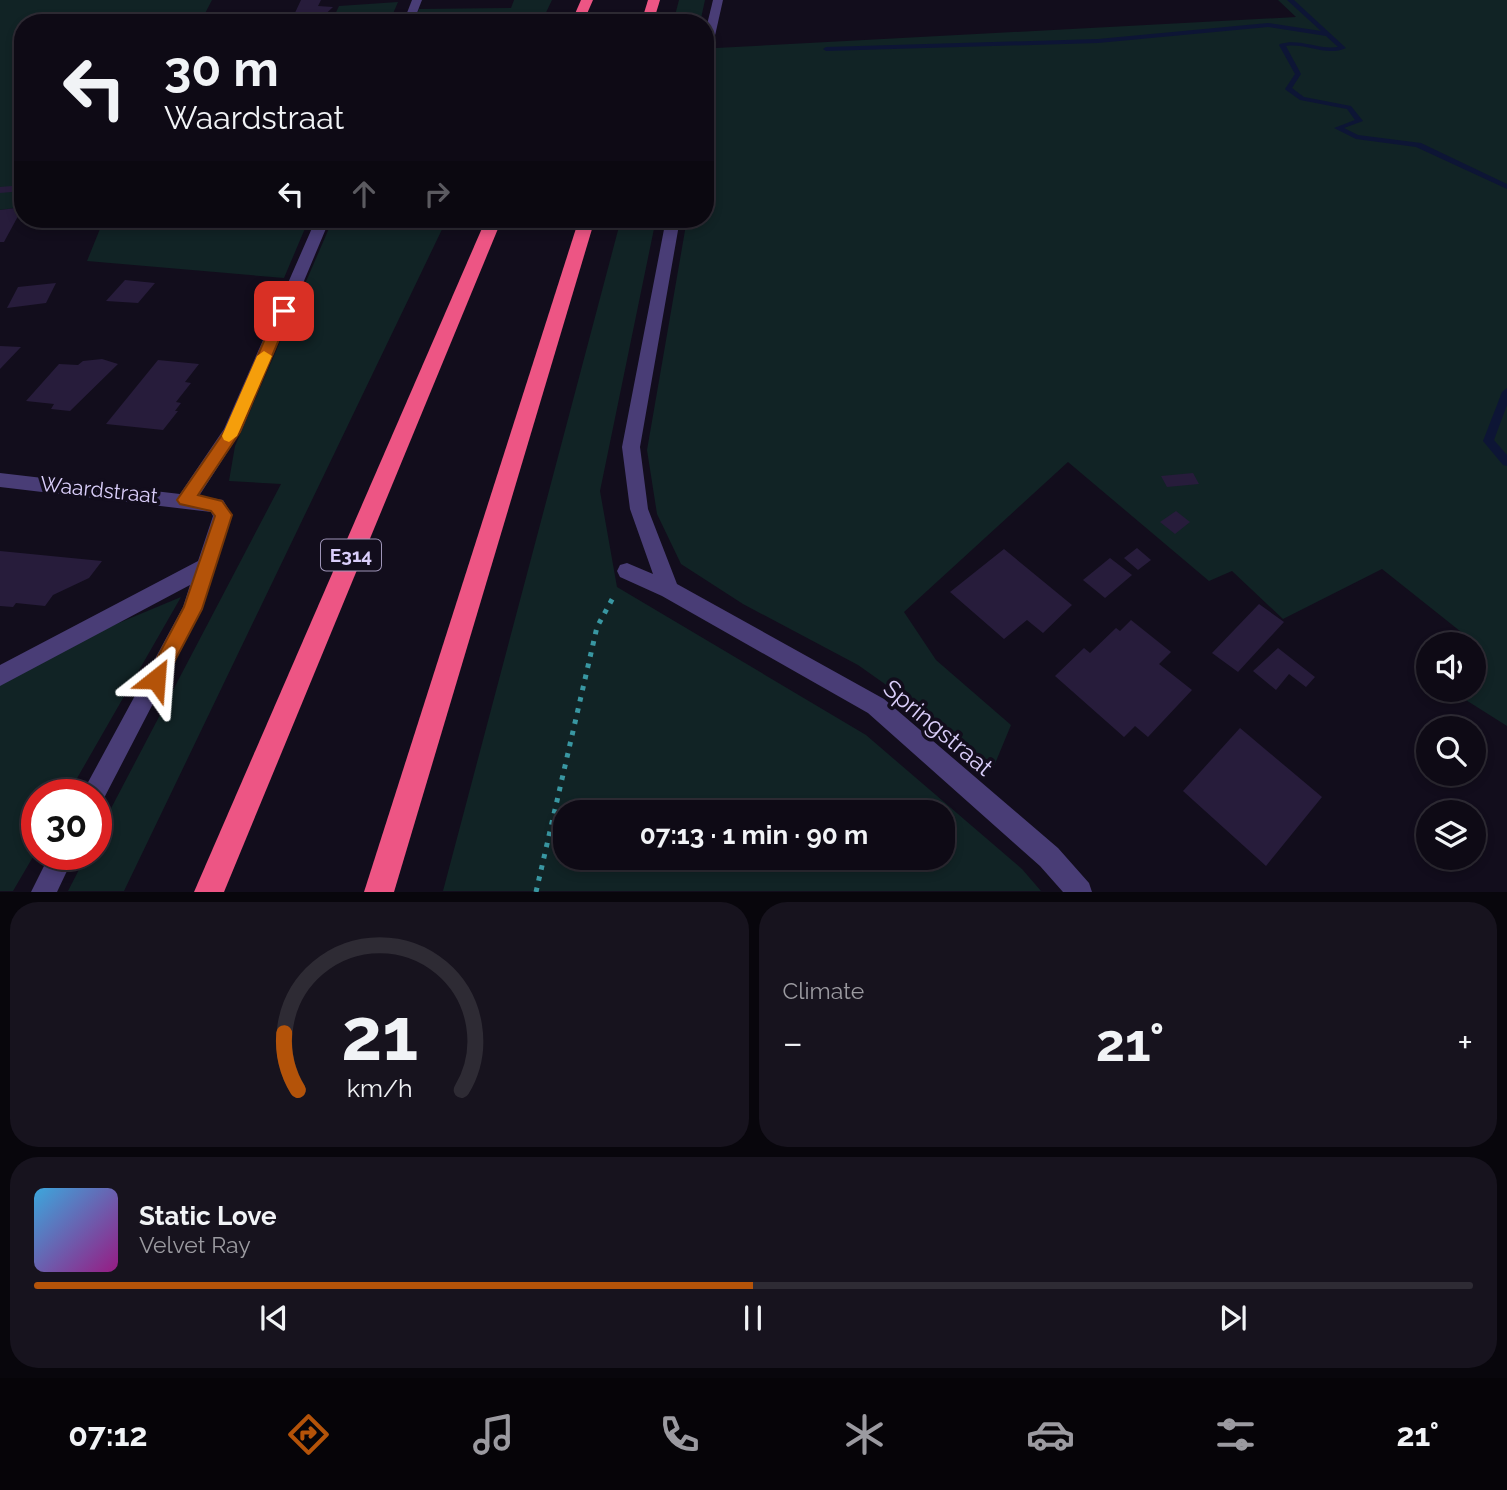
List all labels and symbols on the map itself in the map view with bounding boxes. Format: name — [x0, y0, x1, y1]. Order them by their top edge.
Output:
pin — [254, 281, 314, 341]
street label: Waardstraat — [39, 471, 159, 508]
road number: E314 — [321, 540, 381, 570]
position arrow — [119, 642, 193, 716]
street label: Springstraat — [878, 673, 999, 782]
speed limit sign: 30 — [21, 779, 112, 870]

